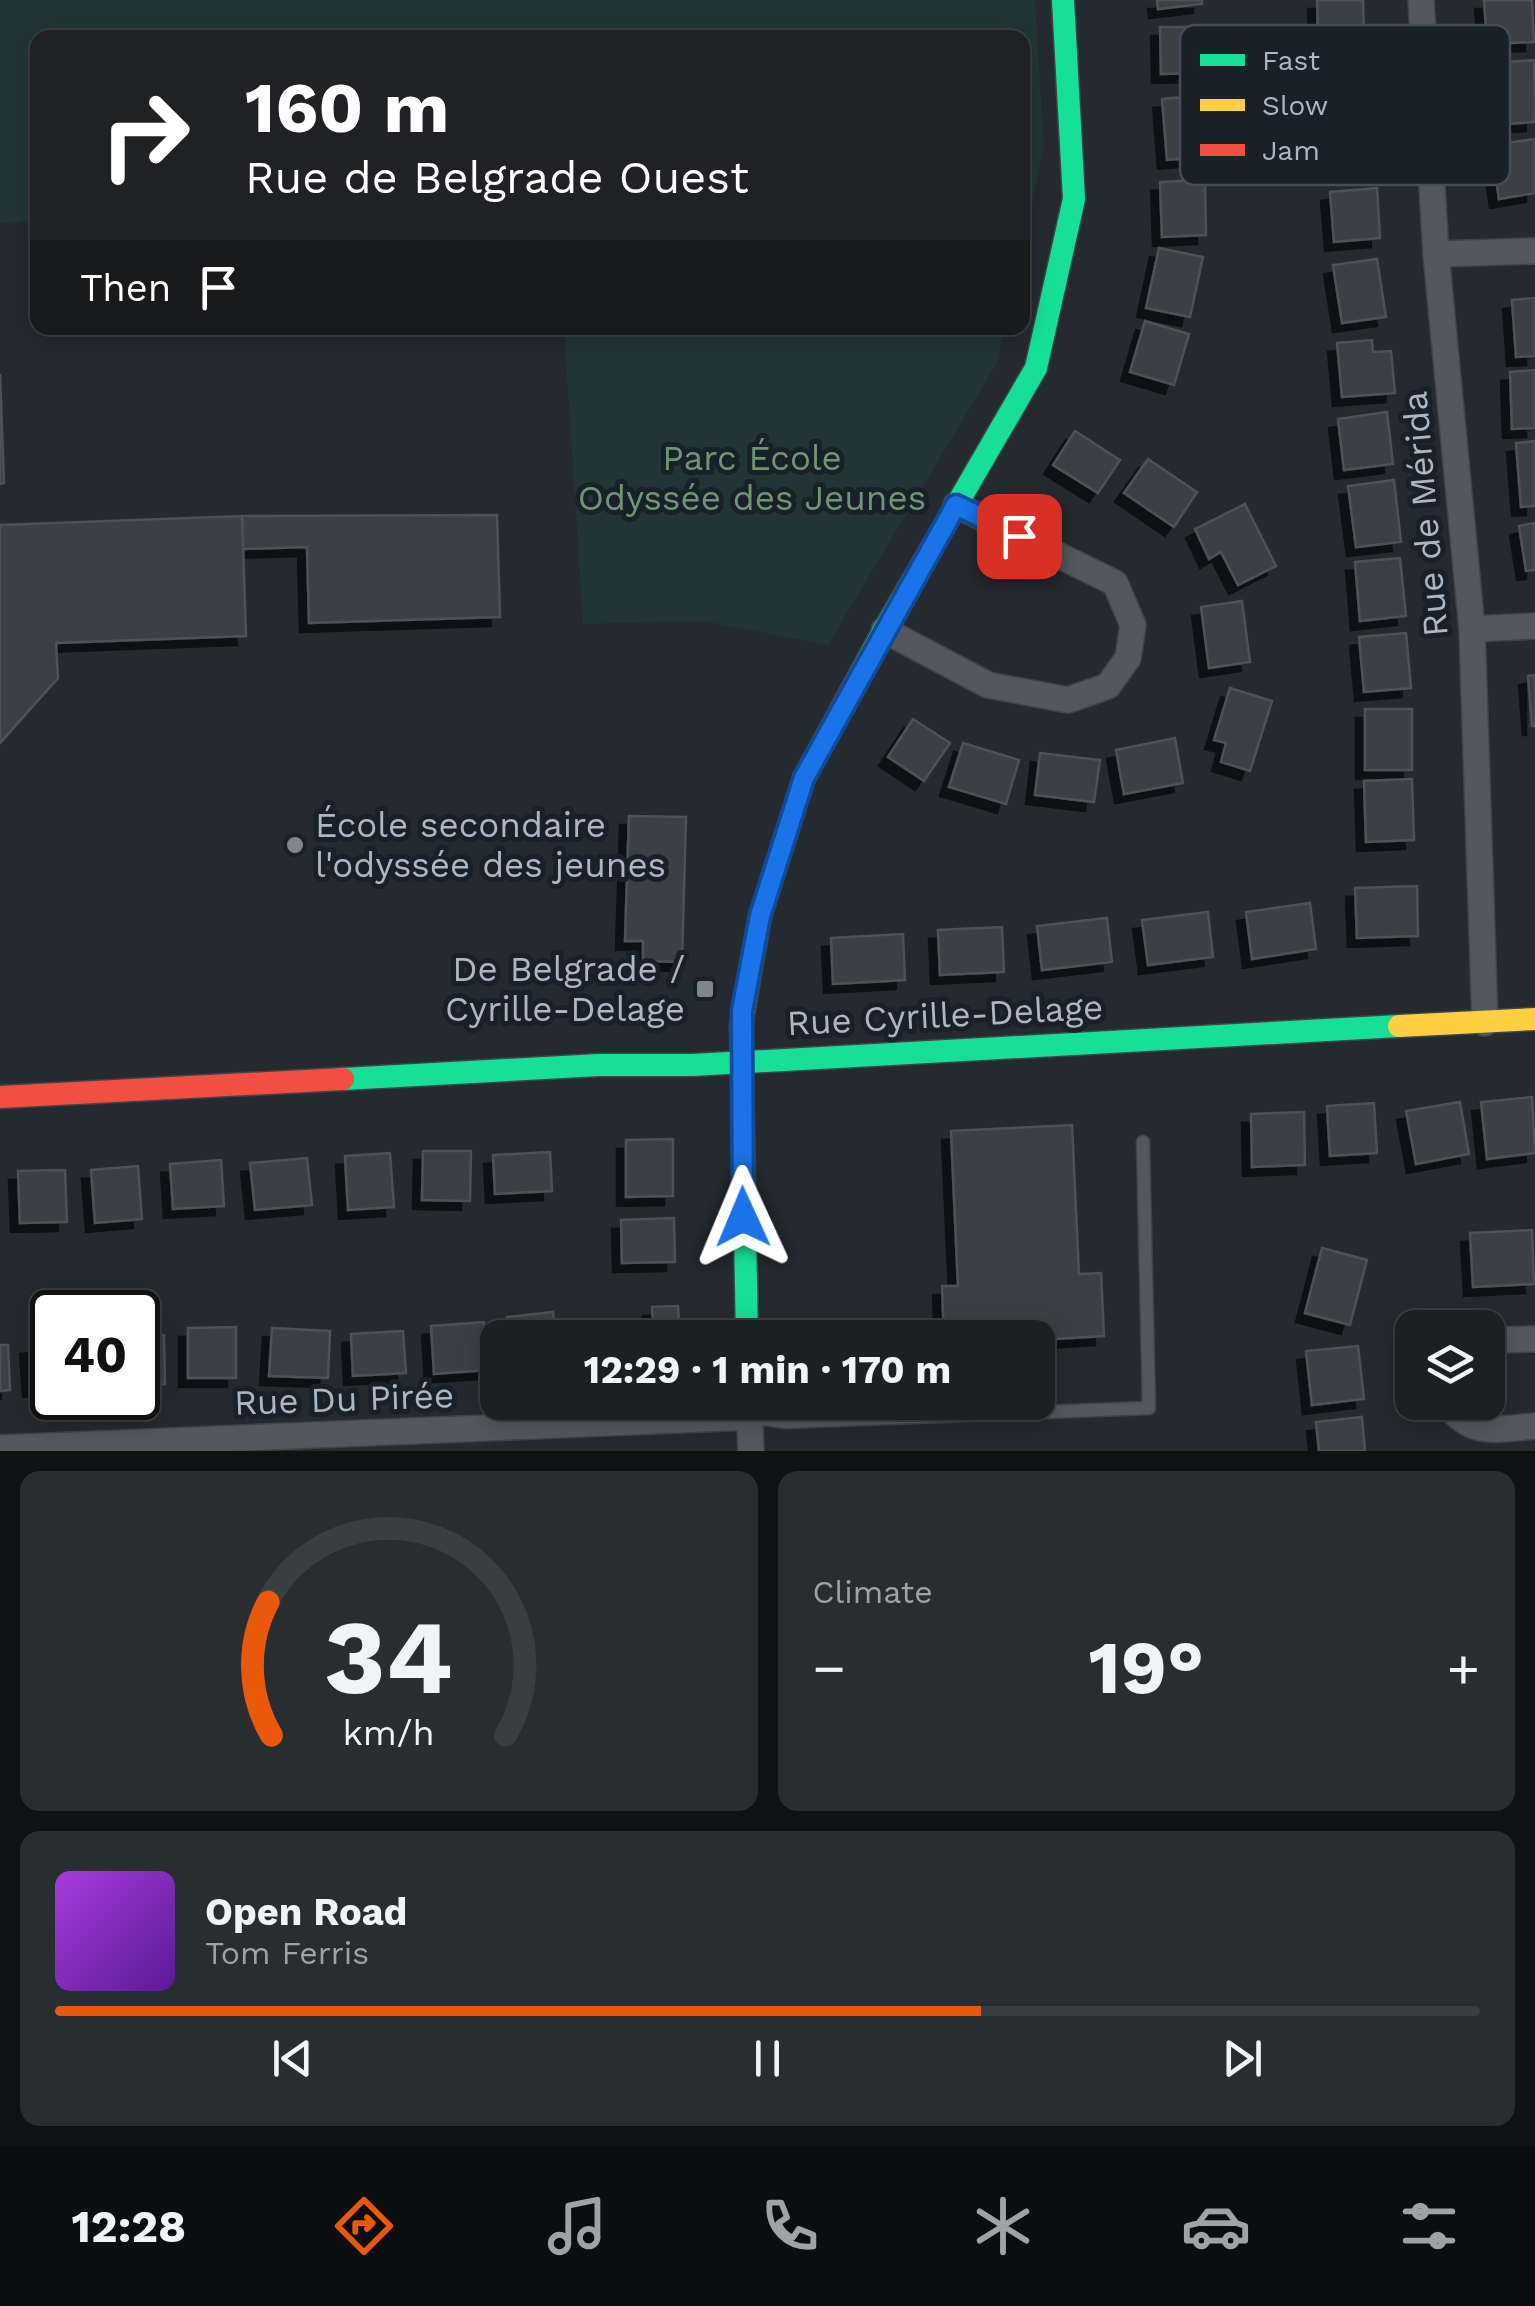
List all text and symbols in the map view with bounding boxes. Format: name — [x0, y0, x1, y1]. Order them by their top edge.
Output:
legend — [1180, 25, 1510, 185]
text: Fast — [1262, 44, 1320, 77]
text: 160 m — [245, 67, 449, 149]
icon: right — [80, 70, 210, 200]
text: Slow — [1262, 89, 1328, 122]
text: Jam — [1262, 134, 1320, 167]
text: Rue de Belgrade Ouest — [245, 151, 749, 204]
icon: arrive — [191, 260, 246, 315]
text: Then — [80, 266, 171, 310]
street label: Rue de Mérida — [1393, 390, 1457, 638]
park label: Parc École Odyssée des Jeunes — [578, 437, 926, 519]
pin — [977, 494, 1062, 579]
icon: arrive — [992, 509, 1047, 564]
place label: École secondaire l'odyssée des jeunes — [315, 804, 666, 886]
marker: École secondaire l'odyssée des jeunes — [284, 834, 306, 856]
place label: De Belgrade / Cyrille-Delage — [445, 948, 685, 1030]
marker: De Belgrade / Cyrille-Delage — [694, 978, 716, 1000]
street label: Rue Cyrille-Delage — [786, 986, 1104, 1044]
position arrow — [691, 1165, 795, 1269]
speed limit sign: 40 — [30, 1290, 160, 1420]
map controls — [1395, 1310, 1505, 1420]
button: layers — [1395, 1310, 1505, 1420]
text: 12:29 · 1 min · 170 m — [584, 1348, 951, 1392]
street label: Rue Du Pirée — [233, 1374, 455, 1424]
text: Climate — [813, 1573, 933, 1611]
text: 34 — [324, 1596, 453, 1718]
text: 19° — [1088, 1623, 1204, 1711]
text: − — [813, 1636, 846, 1700]
text: + — [1447, 1636, 1480, 1700]
text: km/h — [343, 1712, 435, 1754]
text: Open Road — [205, 1890, 407, 1934]
text: Tom Ferris — [205, 1934, 369, 1972]
icon: previous — [265, 2031, 320, 2086]
icon: pause — [740, 2031, 795, 2086]
icon: next — [1215, 2031, 1270, 2086]
icon: directions — [329, 2191, 399, 2261]
icon: music — [542, 2191, 612, 2261]
icon: phone — [755, 2191, 825, 2261]
icon: climate — [968, 2191, 1038, 2261]
icon: car — [1181, 2191, 1251, 2261]
icon: filters — [1394, 2191, 1464, 2261]
text: 12:28 — [71, 2200, 186, 2253]

